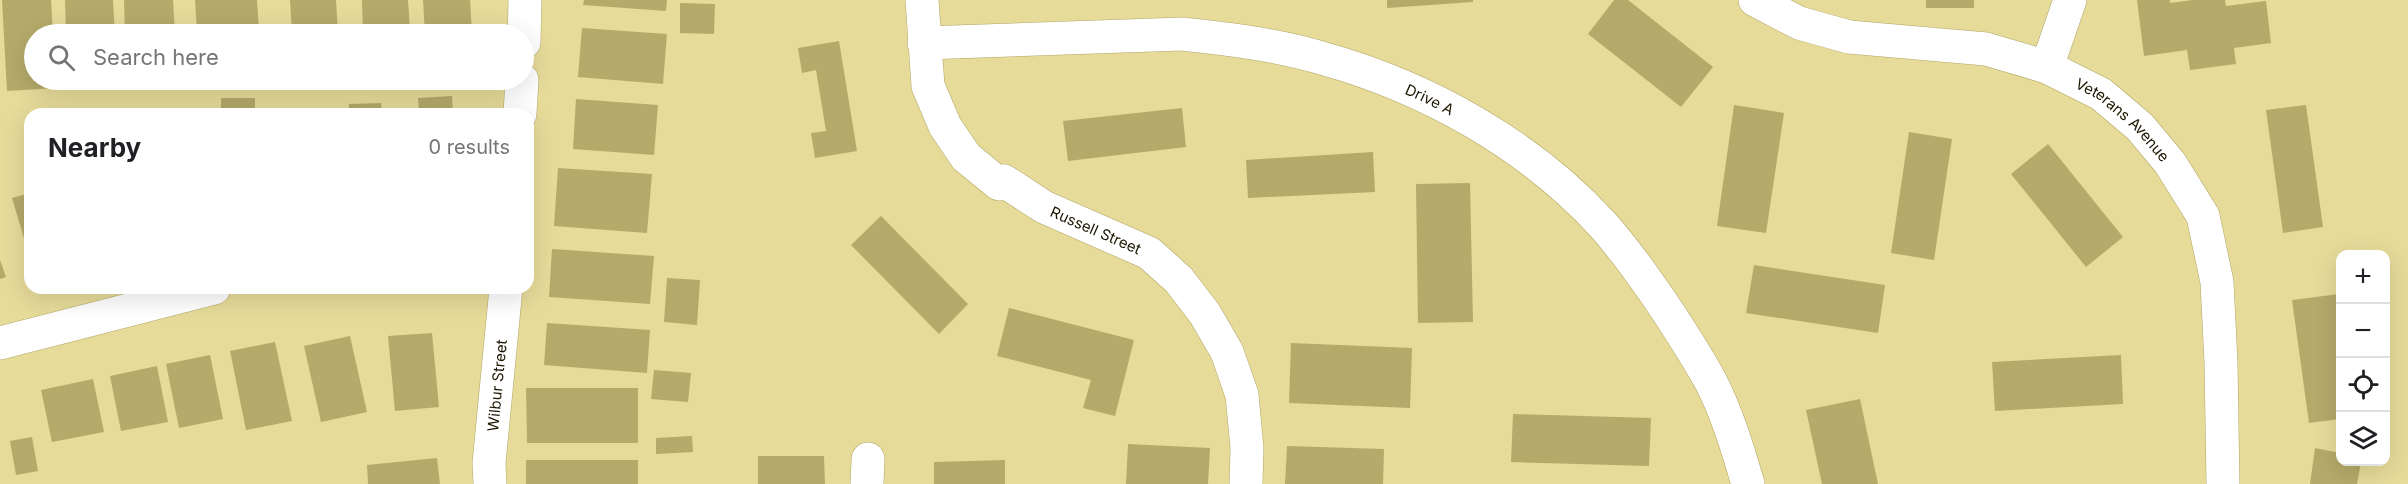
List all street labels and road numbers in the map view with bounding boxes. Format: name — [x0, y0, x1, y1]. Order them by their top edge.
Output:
street label: Veterans Avenue — [2073, 73, 2174, 165]
street label: Drive A — [1403, 79, 1458, 119]
street label: Russell Street — [1048, 202, 1144, 258]
street label: Wilbur Street — [483, 338, 510, 432]

